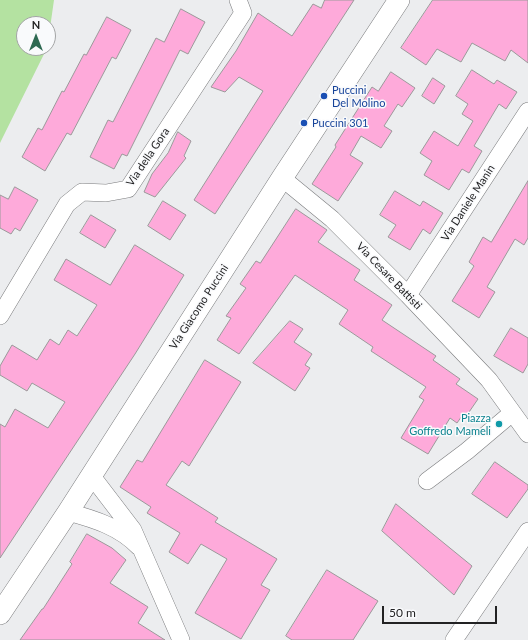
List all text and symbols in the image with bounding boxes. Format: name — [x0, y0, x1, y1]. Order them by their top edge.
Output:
north arrow — [16, 16, 56, 56]
text: N — [32, 18, 40, 31]
place label: Puccini Del Molino — [332, 83, 385, 109]
marker: Puccini Del Molino — [319, 91, 329, 101]
place label: Puccini 301 — [312, 116, 368, 130]
marker: Puccini 301 — [299, 118, 309, 128]
street label: Via della Gora — [124, 125, 172, 189]
street label: Via Daniele Manin — [438, 162, 498, 244]
street label: Via Cesare Battisti — [354, 240, 424, 312]
street label: Via Giacomo Puccini — [167, 262, 231, 352]
place label: Piazza Goffredo Mameli — [409, 411, 491, 437]
marker: Piazza Goffredo Mameli — [494, 419, 504, 429]
scale bar — [384, 598, 499, 624]
text: 50 m — [389, 605, 416, 620]

